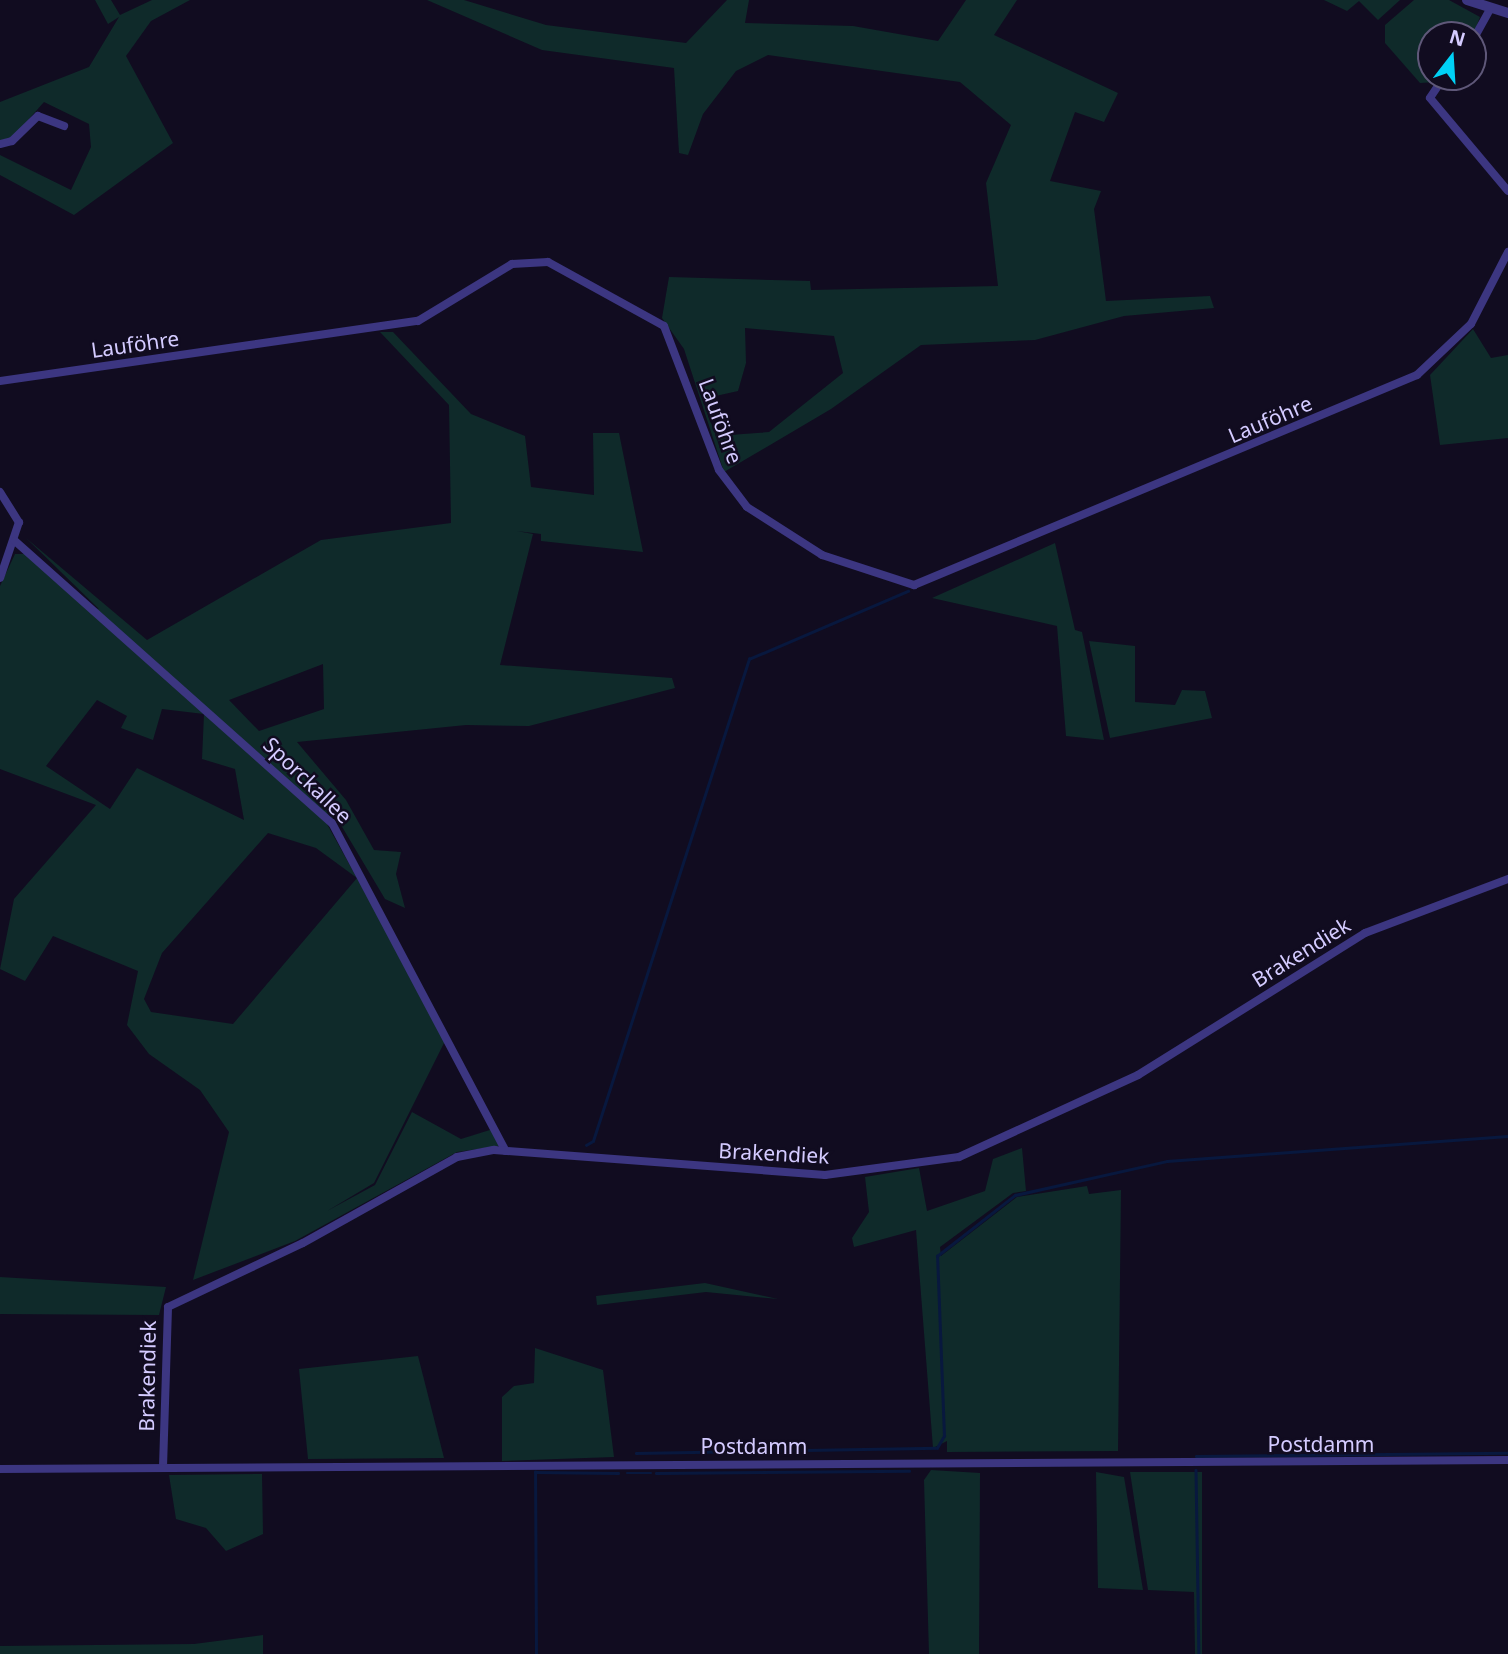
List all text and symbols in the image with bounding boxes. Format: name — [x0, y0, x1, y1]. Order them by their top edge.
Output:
north arrow — [1417, 21, 1487, 91]
text: N — [1446, 23, 1469, 53]
street label: Lauföhre — [89, 325, 181, 363]
street label: Lauföhre — [694, 375, 748, 467]
street label: Lauföhre — [1224, 390, 1316, 448]
street label: Sporckallee — [259, 732, 357, 828]
street label: Brakendiek — [1247, 912, 1355, 992]
street label: Brakendiek — [718, 1138, 830, 1168]
street label: Brakendiek — [133, 1320, 161, 1432]
street label: Postdamm — [1267, 1431, 1375, 1457]
street label: Postdamm — [700, 1433, 808, 1459]

